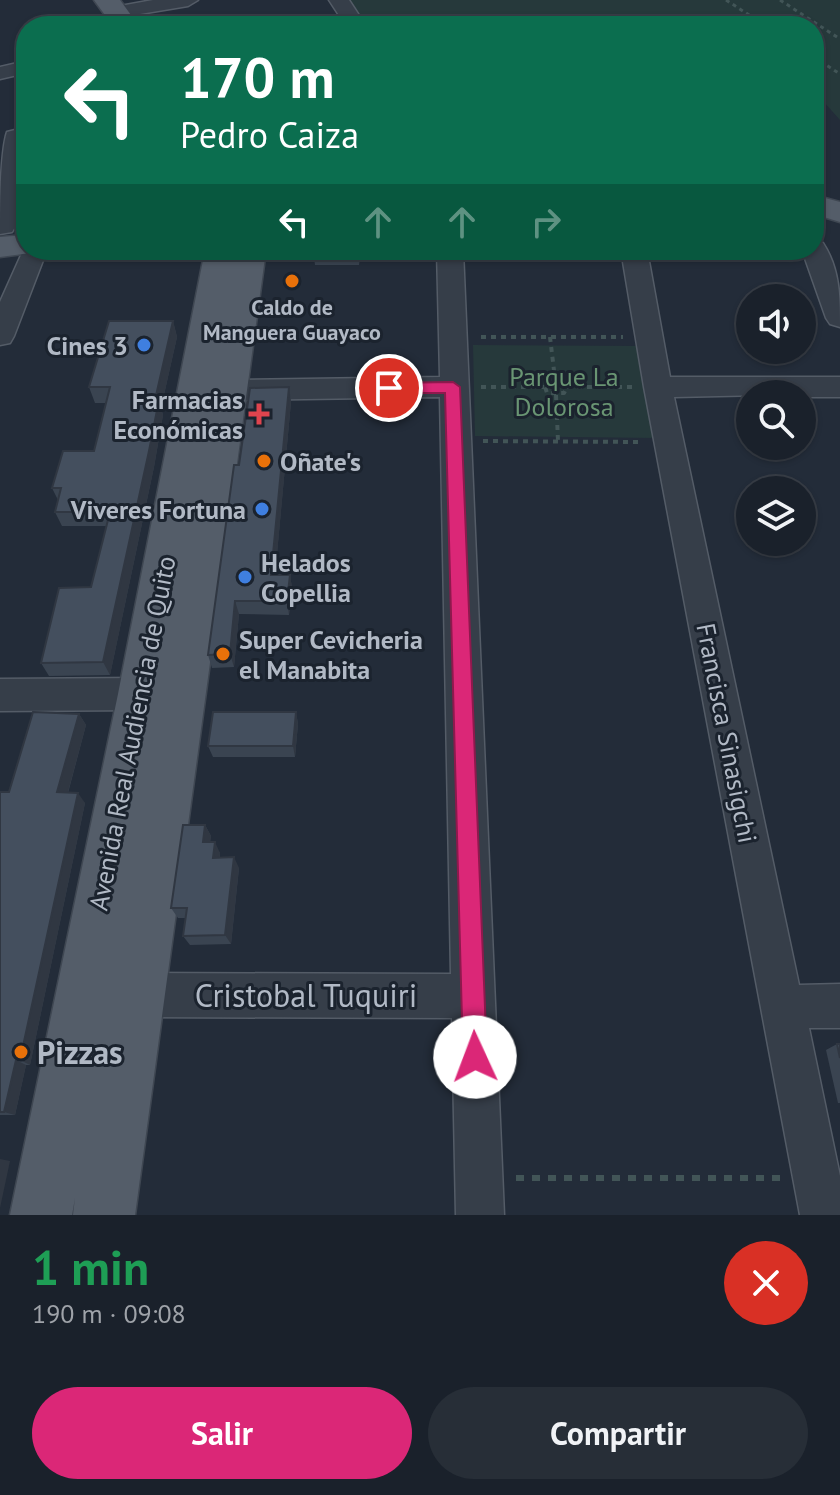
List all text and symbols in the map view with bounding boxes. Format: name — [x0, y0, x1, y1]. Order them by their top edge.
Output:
text: 170 m — [180, 41, 335, 113]
icon: left — [48, 48, 152, 152]
text: Pedro Caiza — [180, 111, 359, 158]
icon: left — [272, 200, 316, 244]
icon: ahead — [356, 200, 400, 244]
icon: ahead — [440, 200, 484, 244]
icon: right — [524, 200, 568, 244]
marker: Caldo de Manguera Guayaco — [283, 272, 301, 290]
map controls — [736, 284, 816, 556]
button: sound — [736, 284, 816, 364]
place label: Caldo de Manguera Guayaco — [203, 293, 381, 346]
place label: Cines 3 — [47, 329, 128, 362]
marker: Cines 3 — [135, 336, 153, 354]
pin — [355, 354, 423, 422]
park label: Parque La Dolorosa — [509, 360, 619, 423]
icon: arrive — [367, 366, 411, 410]
button: search — [736, 380, 816, 460]
place label: Farmacias Económicas — [113, 383, 243, 446]
marker: Farmacias Económicas — [250, 405, 268, 423]
place label: Oñate's — [280, 445, 361, 478]
marker: Oñate's — [255, 452, 273, 470]
button: layers — [736, 476, 816, 556]
place label: Viveres Fortuna — [70, 493, 246, 526]
marker: Viveres Fortuna — [253, 500, 271, 518]
place label: Helados Copellia — [261, 546, 351, 609]
street label: Avenida Real Audiencia de Quito — [81, 553, 183, 913]
marker: Helados Copellia — [236, 568, 254, 586]
street label: Francisca Sinasigchi — [689, 620, 765, 846]
place label: Super Cevicheria el Manabita — [239, 623, 423, 686]
marker: Super Cevicheria el Manabita — [214, 645, 232, 663]
street label: Cristobal Tuquiri — [195, 974, 417, 1016]
position arrow — [433, 1015, 517, 1099]
place label: Pizzas — [37, 1031, 123, 1073]
marker: Pizzas — [12, 1043, 30, 1061]
text: 1 min — [32, 1236, 149, 1298]
button: close — [724, 1241, 808, 1325]
text: 190 m · 09:08 — [32, 1297, 186, 1330]
button: Salir — [32, 1387, 412, 1479]
button: Compartir — [428, 1387, 808, 1479]

